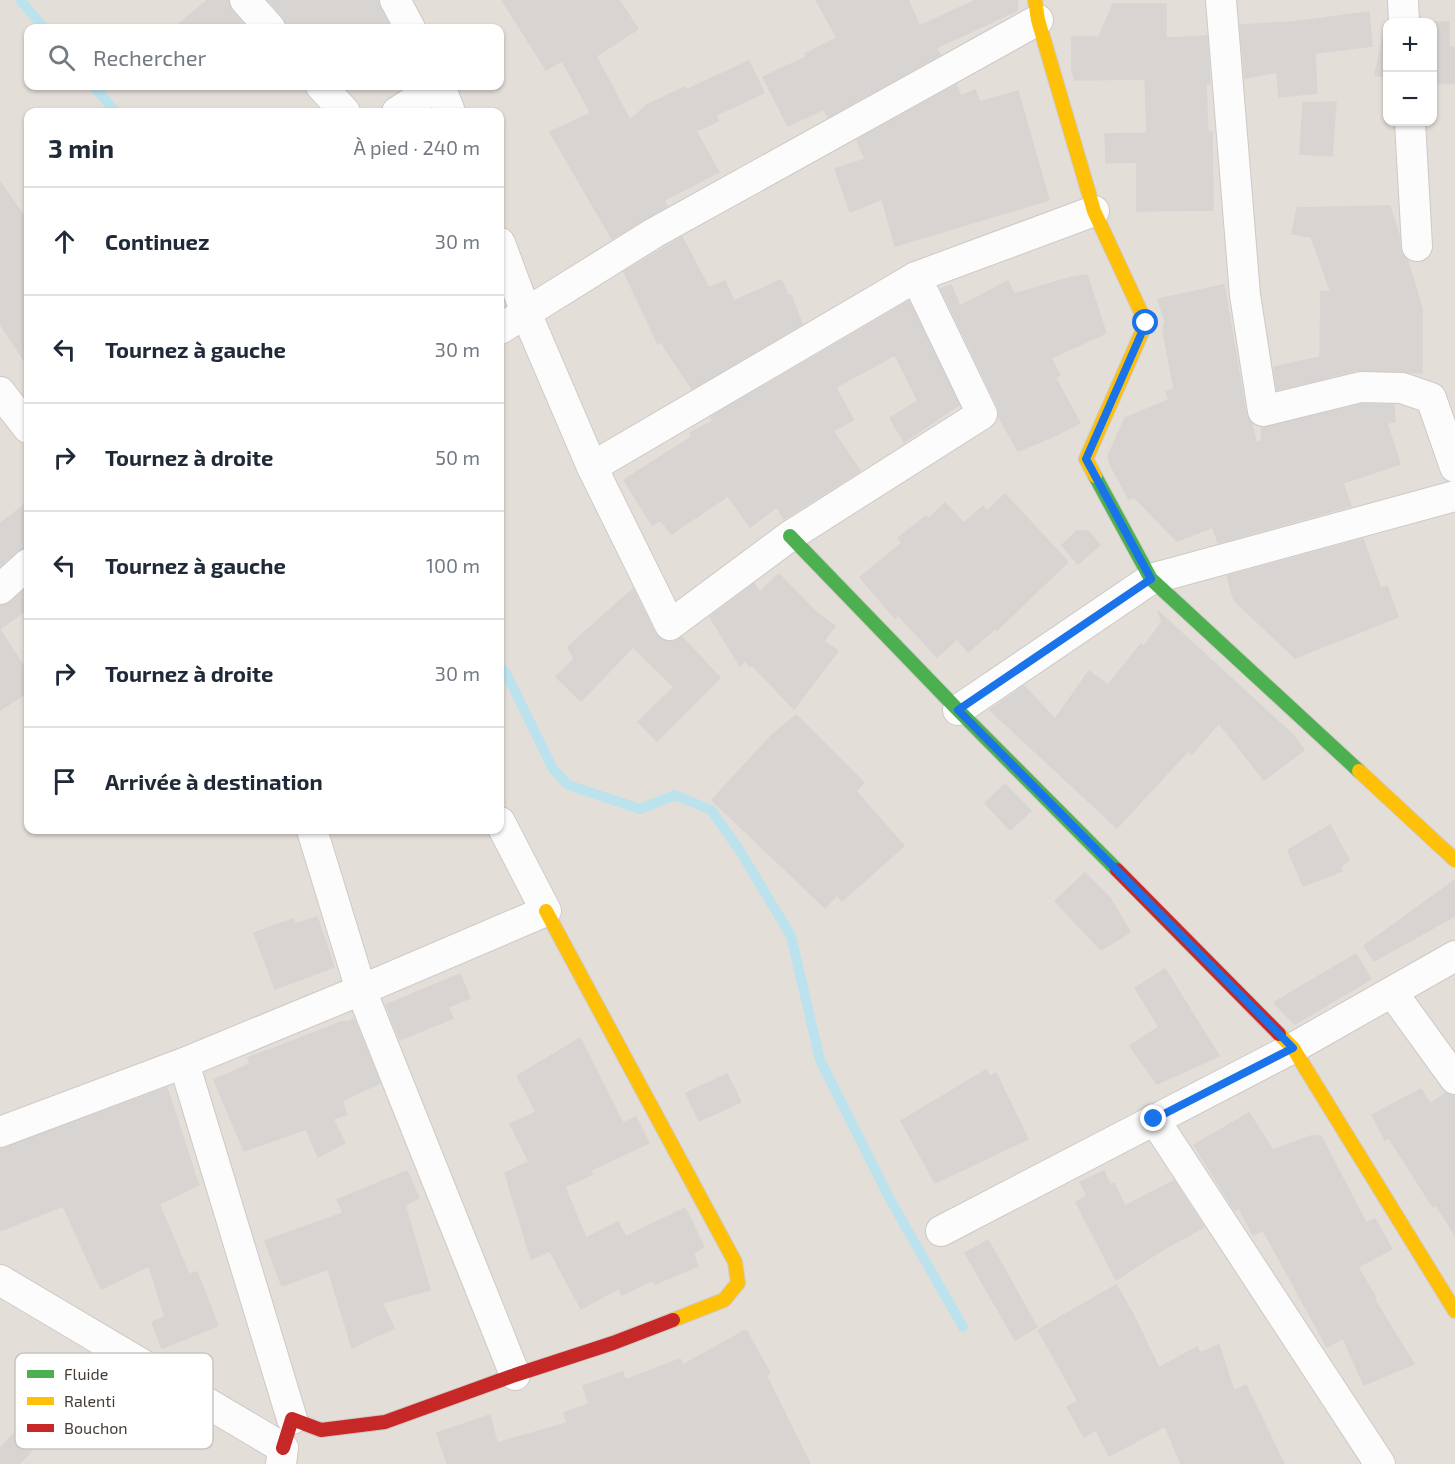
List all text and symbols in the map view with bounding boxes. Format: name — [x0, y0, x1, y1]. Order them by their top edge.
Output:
map controls — [1383, 18, 1437, 126]
button: + — [1383, 18, 1437, 72]
search box — [24, 24, 504, 90]
icon: search — [45, 41, 78, 74]
text: Rechercher — [93, 44, 206, 70]
button: − — [1383, 72, 1437, 126]
text: 3 min — [48, 132, 114, 163]
text: À pied · 240 m — [354, 135, 480, 159]
icon: ahead — [48, 225, 81, 258]
text: Continuez — [105, 228, 209, 254]
text: 30 m — [435, 229, 480, 253]
route start — [1132, 309, 1158, 335]
icon: left — [48, 333, 81, 366]
text: Tournez à gauche — [105, 336, 286, 362]
text: 30 m — [435, 337, 480, 361]
icon: right — [48, 441, 81, 474]
text: Tournez à droite — [105, 444, 274, 470]
text: 50 m — [435, 445, 480, 469]
icon: left — [48, 549, 81, 582]
text: Tournez à gauche — [105, 552, 286, 578]
text: 100 m — [426, 553, 480, 577]
icon: right — [48, 657, 81, 690]
text: Tournez à droite — [105, 660, 274, 686]
text: 30 m — [435, 661, 480, 685]
icon: arrive — [48, 765, 81, 798]
text: Arrivée à destination — [105, 768, 323, 794]
route end — [1140, 1105, 1166, 1131]
legend — [15, 1353, 213, 1449]
text: Fluide — [64, 1364, 108, 1383]
text: Ralenti — [64, 1391, 115, 1410]
text: Bouchon — [64, 1418, 128, 1437]

